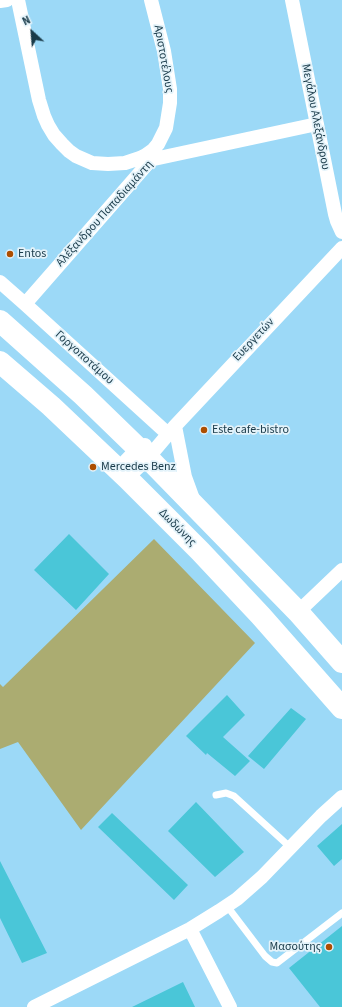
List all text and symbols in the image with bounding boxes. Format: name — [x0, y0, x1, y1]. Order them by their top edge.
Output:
north arrow — [12, 12, 52, 52]
text: N — [20, 12, 33, 29]
street label: Αριστοτέλους — [150, 24, 176, 94]
street label: Μεγάλου Αλεξάνδρου — [298, 63, 332, 171]
street label: Αλέξανδρου Παπαδιαμάντη — [54, 158, 156, 270]
place label: Entos — [18, 247, 46, 261]
marker: Entos — [5, 249, 15, 259]
street label: Ευεργετών — [230, 315, 278, 365]
street label: Γοργοποτάμου — [52, 328, 116, 388]
place label: Este cafe-bistro — [212, 423, 289, 437]
marker: Este cafe-bistro — [199, 425, 209, 435]
place label: Mercedes Benz — [101, 460, 176, 474]
marker: Mercedes Benz — [88, 462, 98, 472]
street label: Δωδώνης — [155, 506, 199, 550]
place label: Μασούτης — [270, 940, 321, 954]
marker: Μασούτης — [324, 942, 334, 952]

